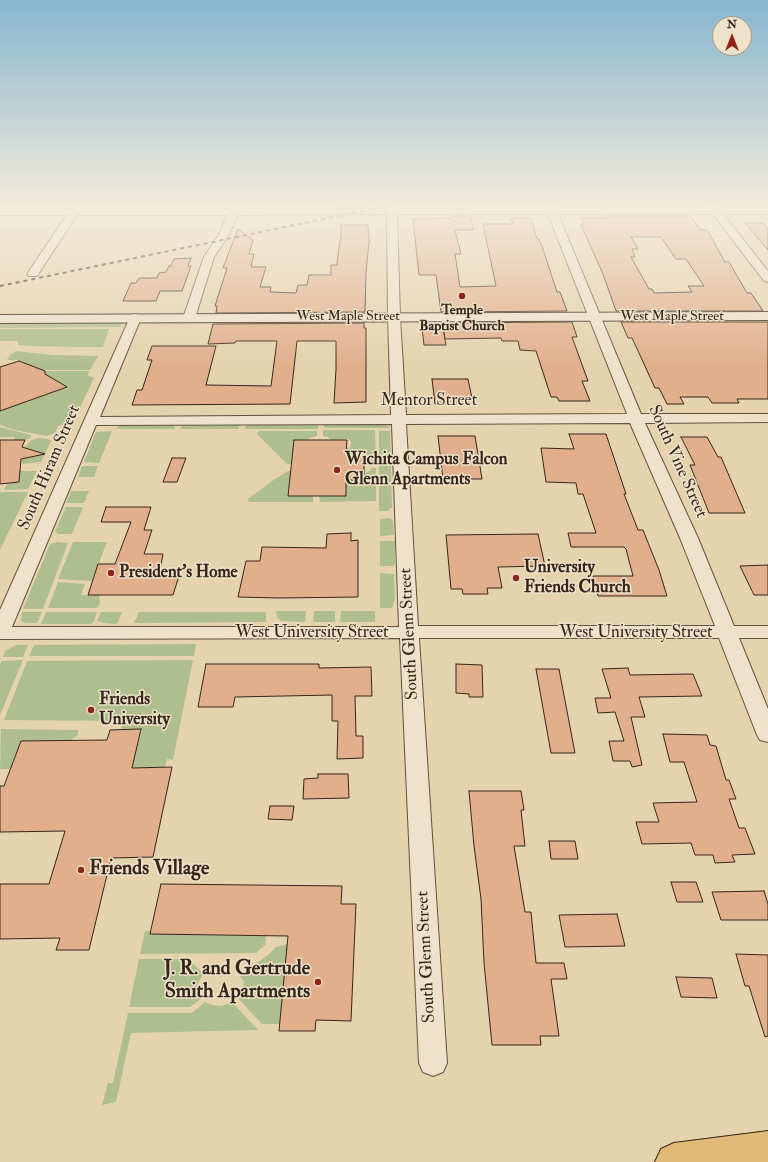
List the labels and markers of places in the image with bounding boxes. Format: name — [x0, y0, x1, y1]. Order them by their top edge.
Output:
marker: Temple Baptist Church — [457, 291, 467, 301]
place label: Temple Baptist Church — [419, 303, 505, 336]
place label: Wichita Campus Falcon Glenn Apartments — [345, 450, 507, 490]
marker: Wichita Campus Falcon Glenn Apartments — [332, 465, 342, 475]
place label: University Friends Church — [524, 558, 631, 598]
place label: President's Home — [119, 563, 238, 583]
marker: President's Home — [106, 568, 116, 578]
marker: University Friends Church — [511, 573, 521, 583]
place label: Friends University — [99, 690, 170, 730]
marker: Friends University — [86, 705, 96, 715]
place label: Friends Village — [89, 858, 209, 882]
marker: Friends Village — [76, 865, 86, 875]
place label: J. R. and Gertrude Smith Apartments — [164, 958, 310, 1005]
marker: J. R. and Gertrude Smith Apartments — [313, 977, 323, 987]

